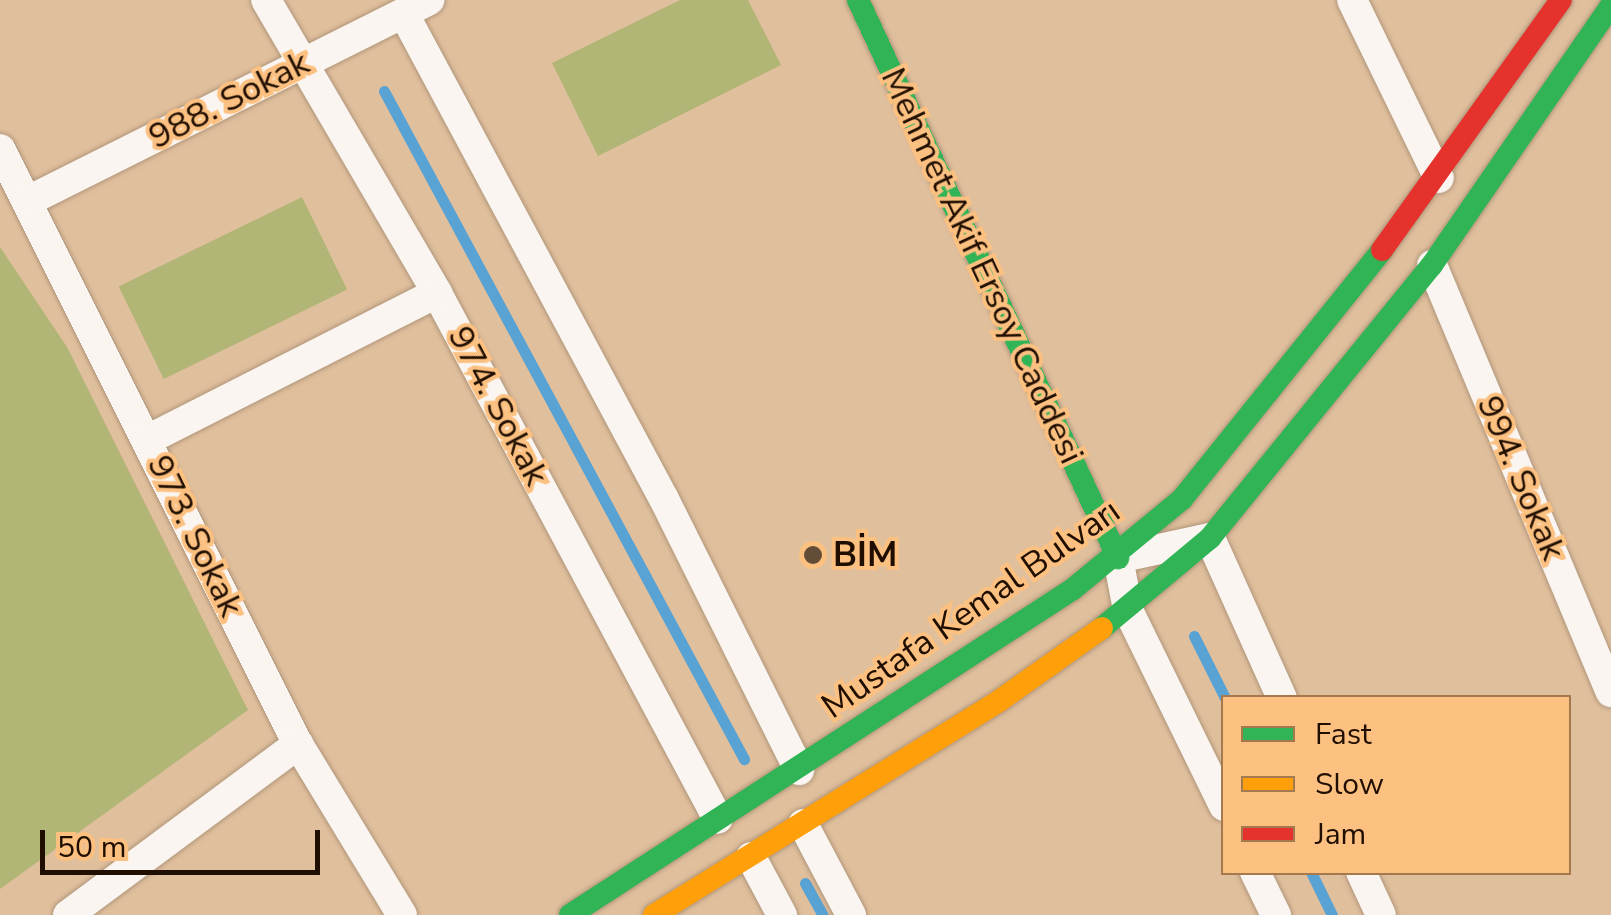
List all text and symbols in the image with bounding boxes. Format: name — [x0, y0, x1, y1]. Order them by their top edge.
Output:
street label: 988. Sokak — [142, 42, 316, 158]
street label: Mehmet Akif Ersoy Caddesi — [872, 61, 1092, 471]
street label: 974. Sokak — [439, 319, 557, 493]
street label: 994. Sokak — [1468, 390, 1574, 566]
street label: 973. Sokak — [138, 448, 252, 624]
street label: Mustafa Kemal Bulvarı — [814, 490, 1128, 728]
place label: BİM — [833, 534, 897, 576]
marker: BİM — [802, 544, 824, 566]
legend — [1221, 695, 1571, 875]
text: Fast — [1315, 714, 1372, 755]
text: Slow — [1315, 764, 1384, 805]
scale bar — [45, 810, 325, 872]
text: Jam — [1315, 814, 1366, 855]
text: 50 m — [57, 827, 126, 868]

